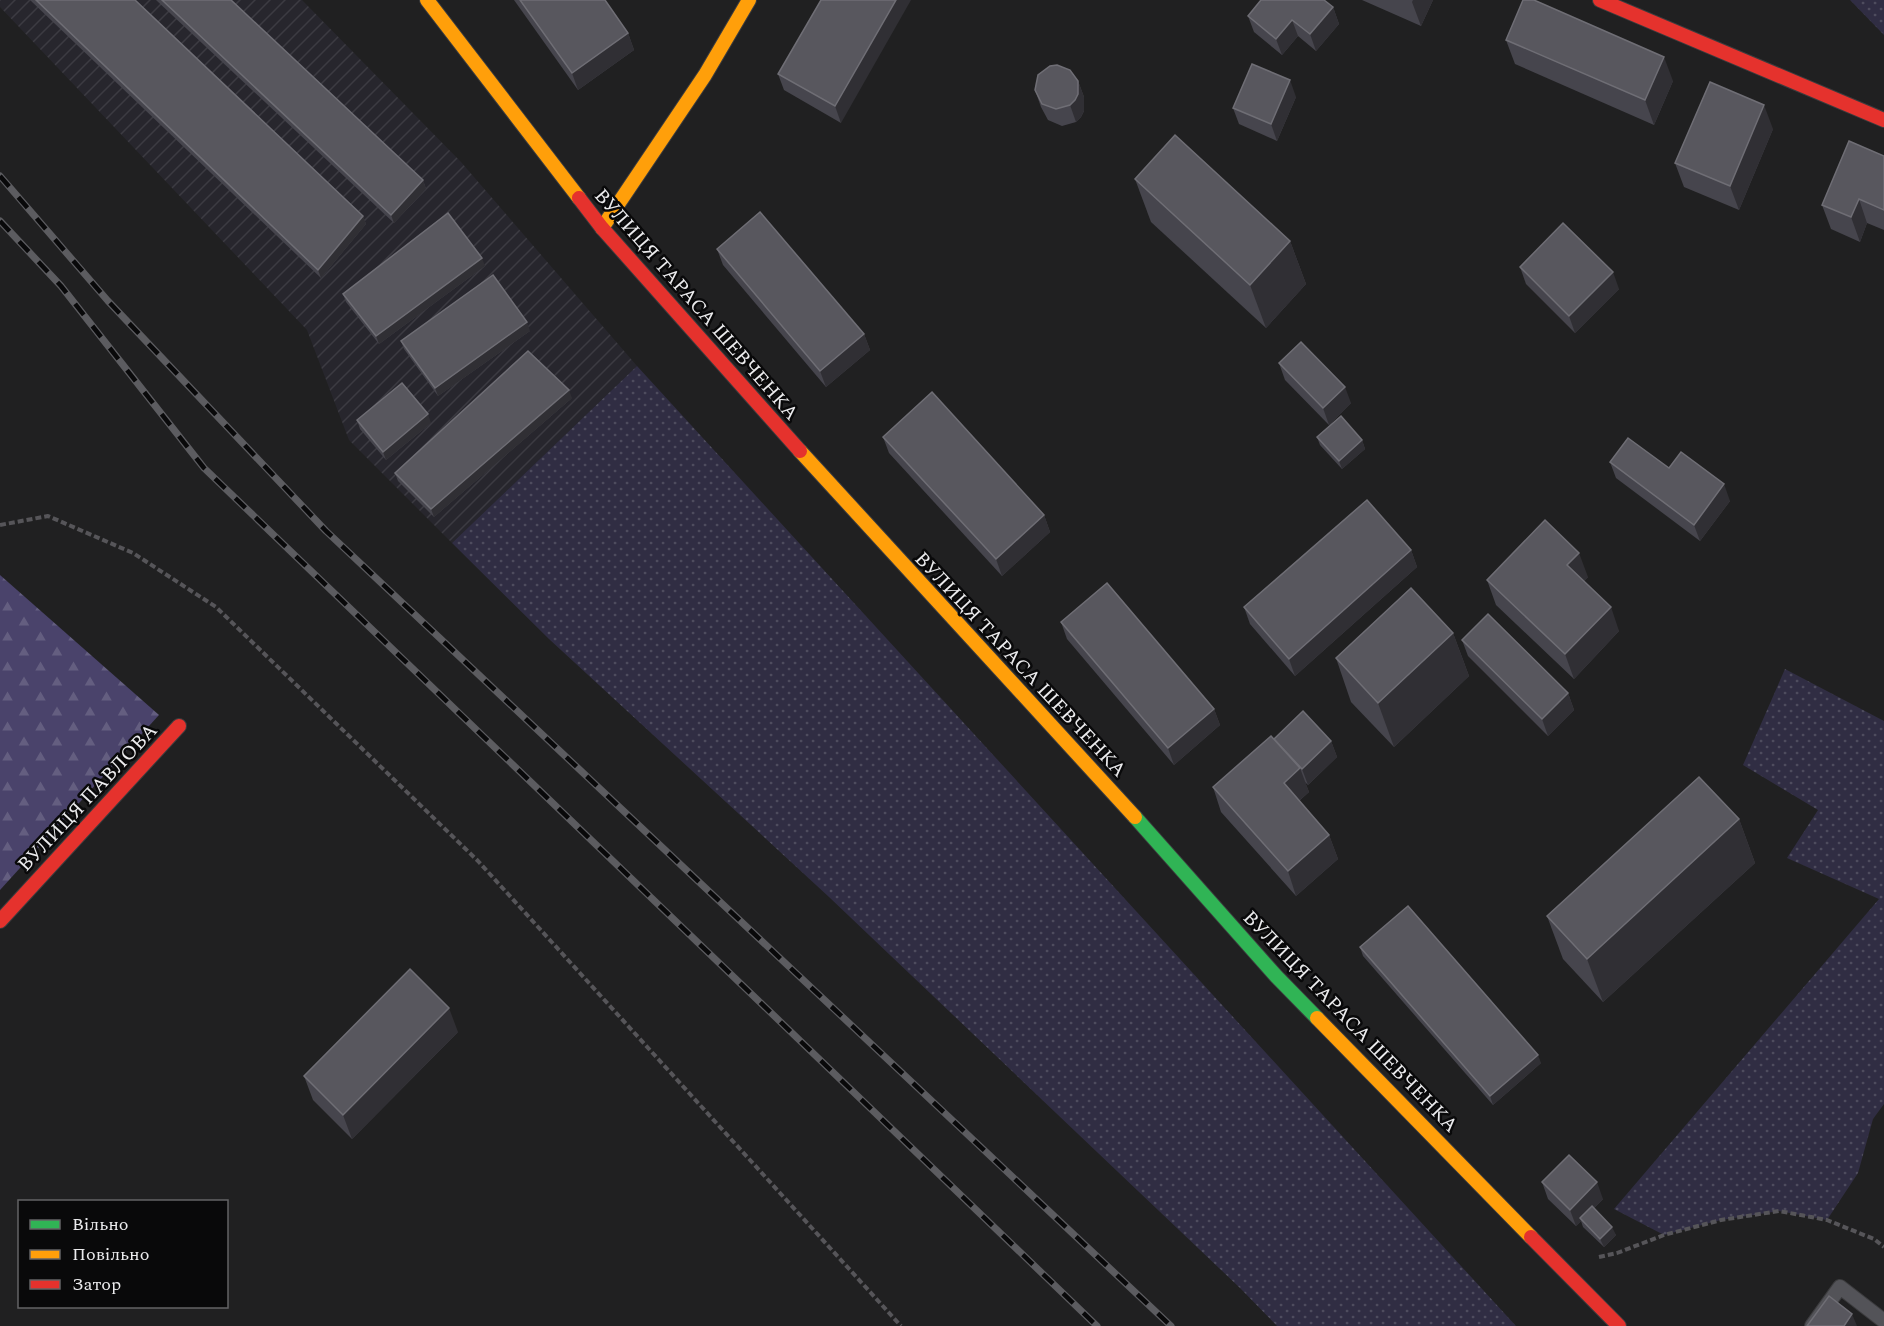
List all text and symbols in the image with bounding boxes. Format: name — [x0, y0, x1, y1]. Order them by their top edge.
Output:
street label: ВУЛИЦЯ ТАРАСА ШЕВЧЕНКА — [587, 182, 806, 427]
street label: ВУЛИЦЯ ТАРАСА ШЕВЧЕНКА — [907, 545, 1133, 784]
street label: ВУЛИЦЯ ПАВЛОВА — [11, 717, 165, 879]
street label: ВУЛИЦЯ ТАРАСА ШЕВЧЕНКА — [1236, 904, 1465, 1140]
legend — [18, 1200, 228, 1308]
text: Вільно — [72, 1211, 129, 1238]
text: Повільно — [72, 1241, 149, 1268]
text: Затор — [72, 1271, 121, 1298]

